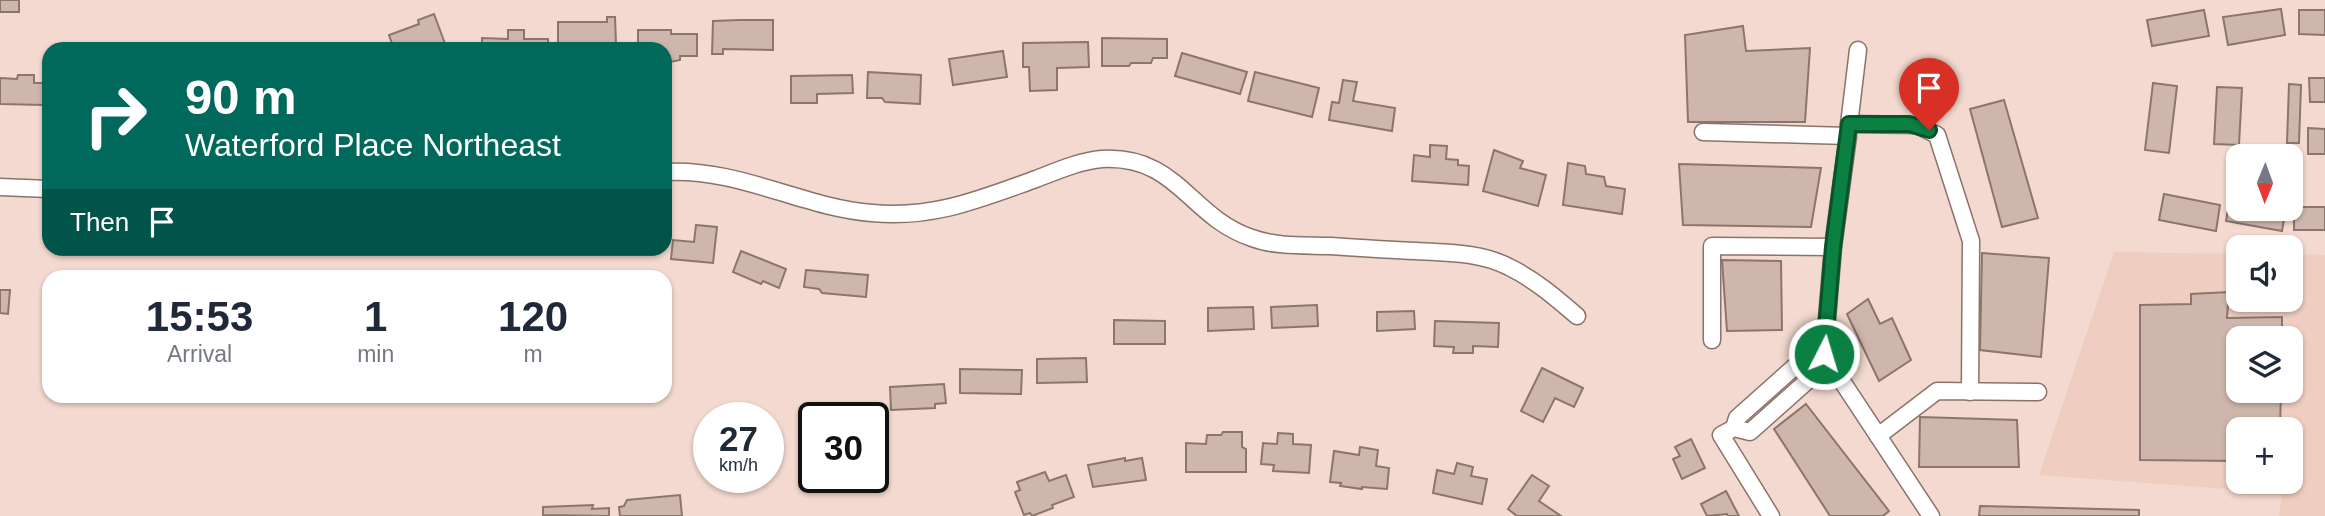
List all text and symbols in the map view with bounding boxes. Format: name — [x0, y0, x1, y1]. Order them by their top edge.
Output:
pin — [1899, 58, 1959, 130]
icon: arrive — [1910, 69, 1948, 107]
icon: right — [70, 70, 161, 161]
text: 90 m — [185, 70, 297, 124]
text: Waterford Place Northeast — [185, 127, 561, 163]
north arrow — [2226, 144, 2303, 220]
map controls — [2226, 144, 2303, 494]
icon: arrive — [143, 203, 181, 241]
text: Then — [70, 207, 129, 237]
button: sound — [2226, 235, 2303, 312]
text: 15:53 — [146, 293, 253, 340]
text: 1 — [364, 293, 387, 340]
text: 120 — [498, 293, 568, 340]
position arrow — [1787, 317, 1861, 391]
button: layers — [2226, 326, 2303, 403]
text: Arrival — [167, 341, 232, 367]
text: min — [357, 341, 394, 367]
text: m — [524, 341, 543, 367]
speed limit sign: 30 — [798, 402, 889, 493]
button: + — [2226, 417, 2303, 494]
text: 27 — [719, 419, 758, 458]
text: km/h — [719, 455, 758, 475]

